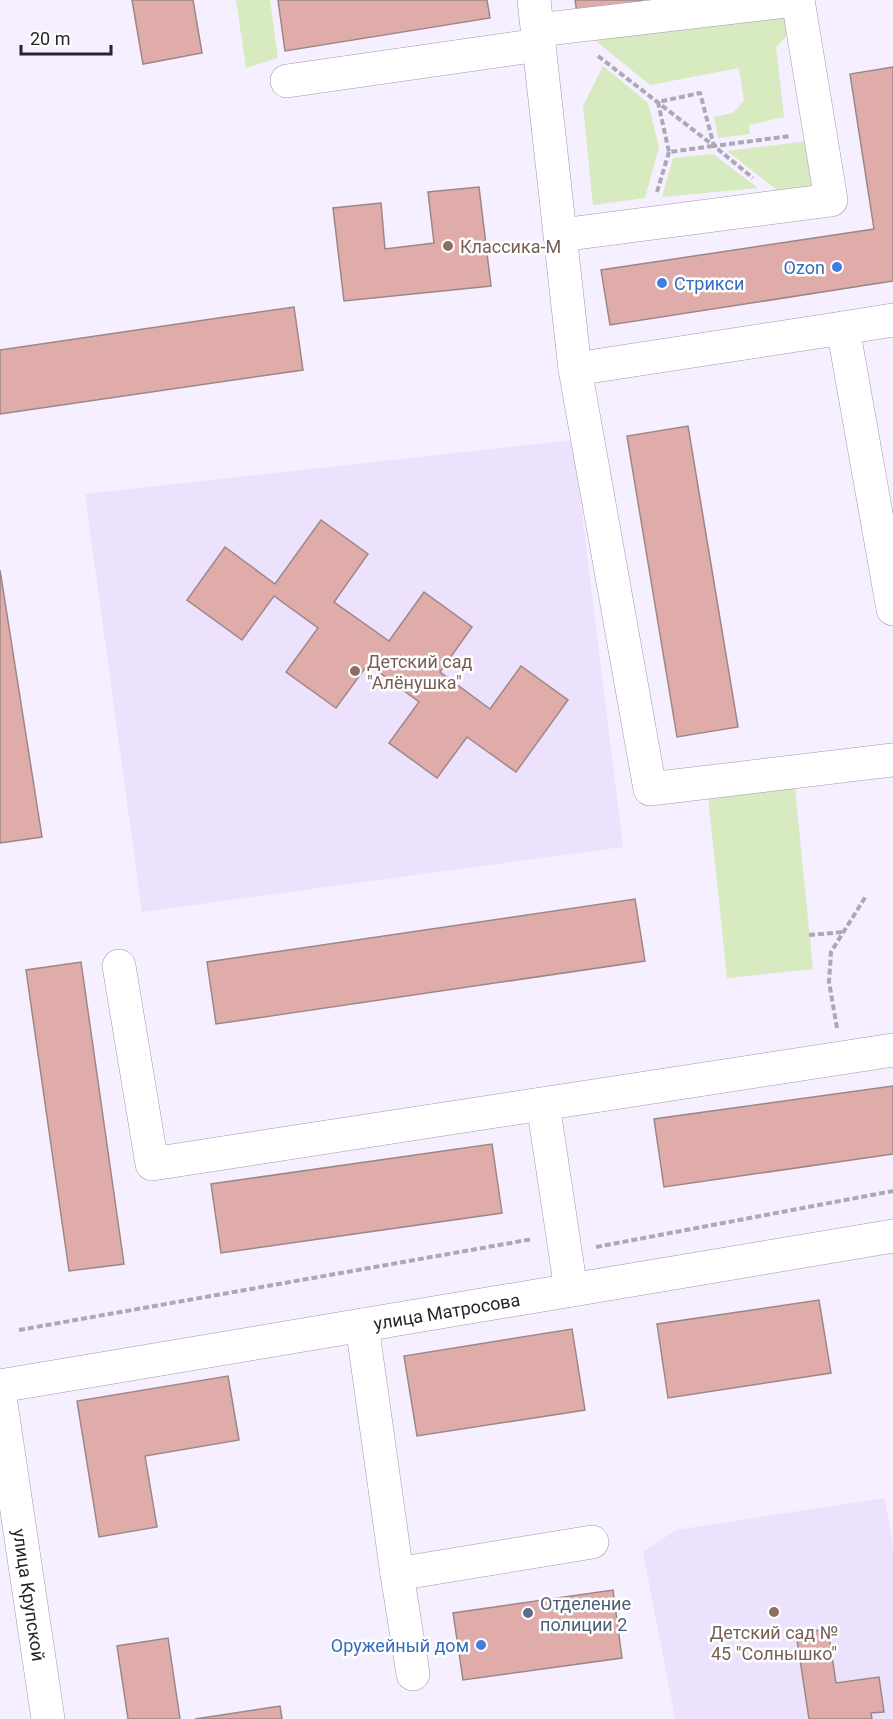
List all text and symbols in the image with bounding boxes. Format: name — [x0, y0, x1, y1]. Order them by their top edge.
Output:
scale bar — [21, 18, 111, 56]
text: 20 m — [30, 28, 70, 49]
place label: Классика-М — [460, 236, 561, 257]
marker: Классика-М — [441, 239, 455, 253]
place label: Ozon — [784, 257, 825, 278]
marker: Ozon — [830, 260, 844, 274]
place label: Стрикси — [674, 273, 744, 294]
marker: Стрикси — [655, 276, 669, 290]
place label: Детский сад "Алёнушка" — [367, 651, 473, 693]
marker: Детский сад "Алёнушка" — [348, 664, 362, 678]
street label: улица Матросова — [372, 1288, 522, 1334]
street label: улица Крупской — [9, 1527, 50, 1663]
place label: Отделение полиции 2 — [540, 1593, 631, 1635]
marker: Детский сад № 45 "Солнышко" — [767, 1605, 781, 1619]
marker: Отделение полиции 2 — [521, 1606, 535, 1620]
place label: Детский сад № 45 "Солнышко" — [710, 1622, 838, 1664]
place label: Оружейный дом — [331, 1635, 469, 1656]
marker: Оружейный дом — [474, 1638, 488, 1652]

